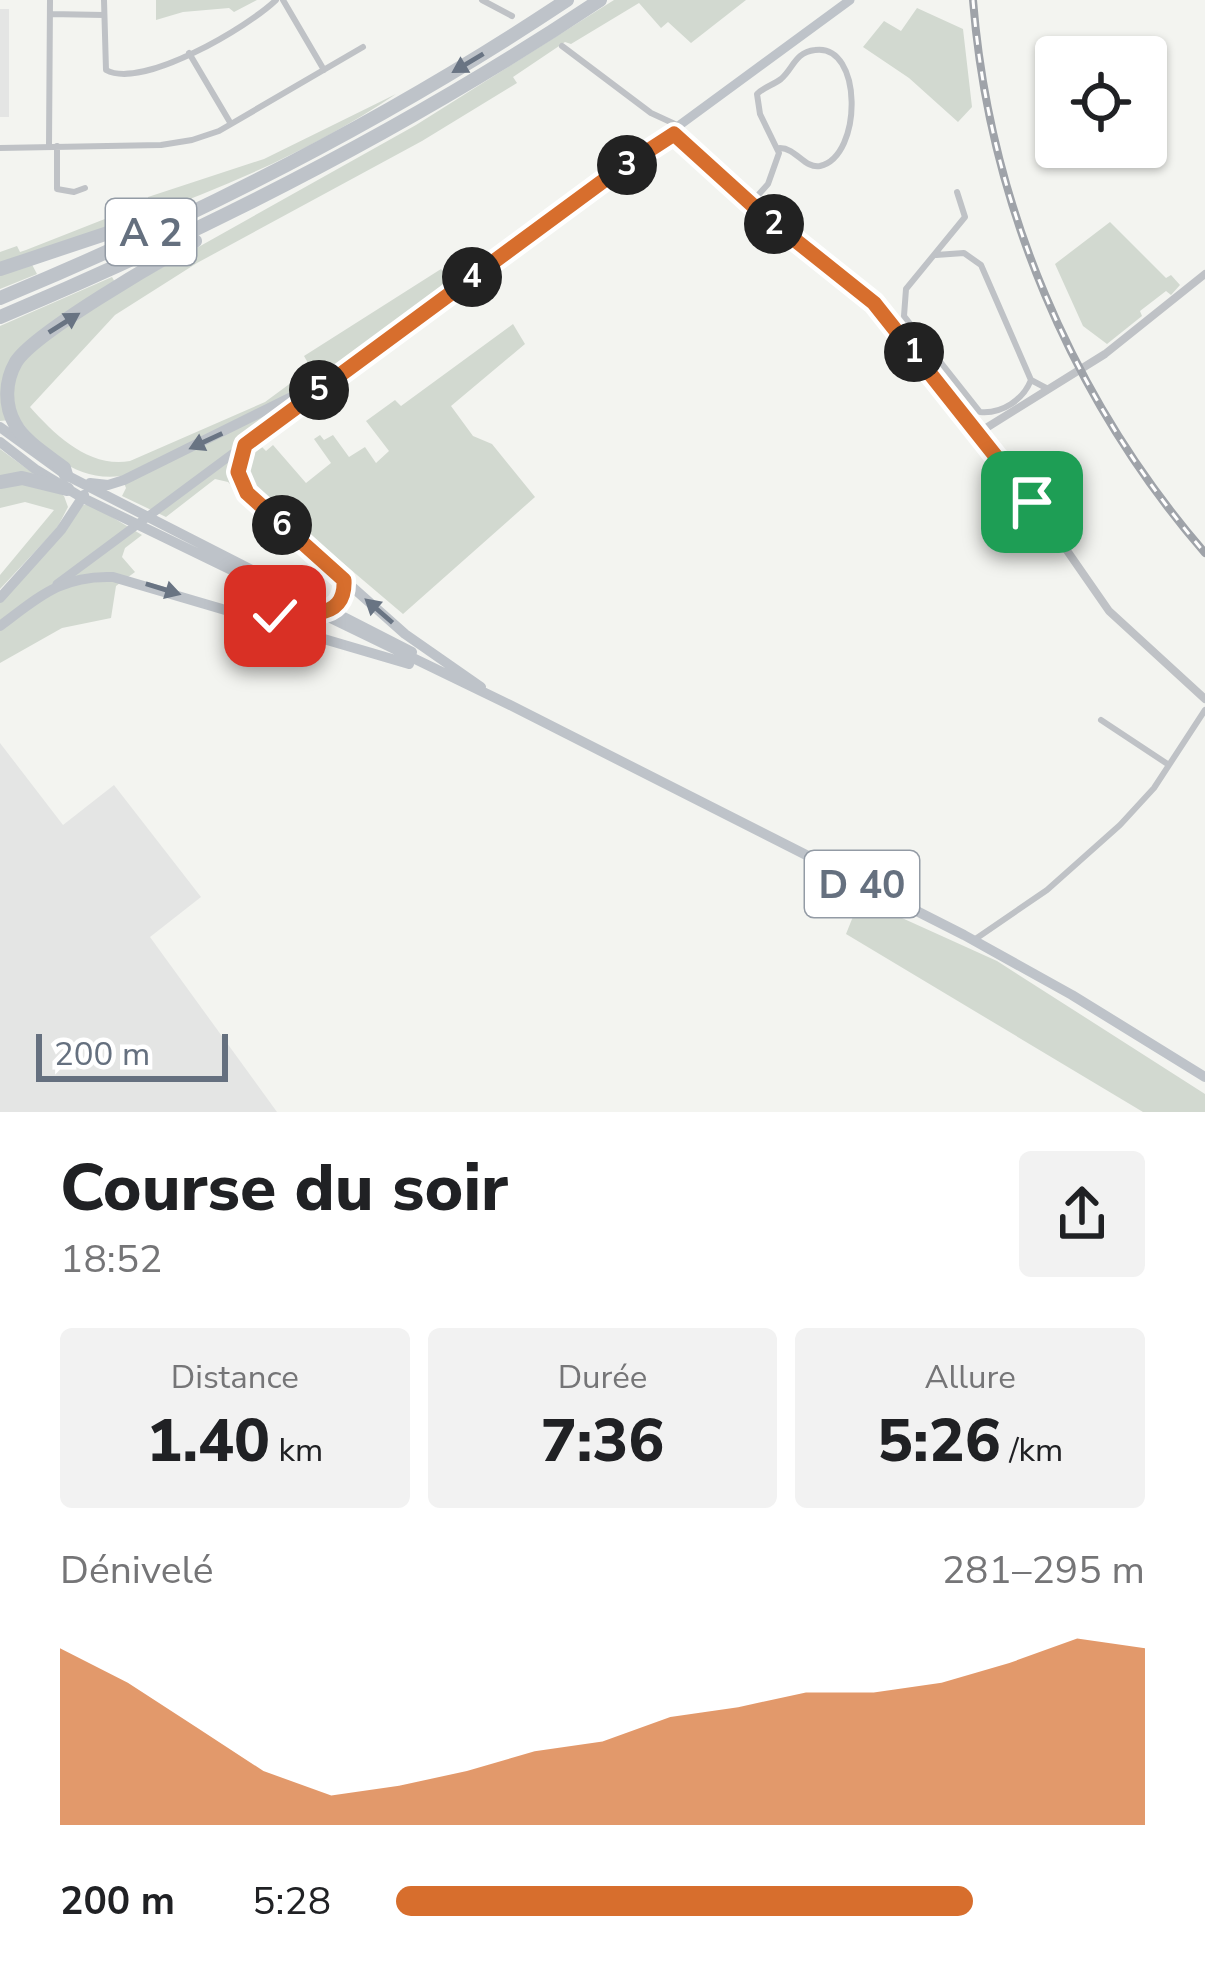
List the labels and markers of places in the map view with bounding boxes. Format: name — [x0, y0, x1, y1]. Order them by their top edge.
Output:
pin: 3 — [597, 135, 657, 195]
pin: 2 — [744, 194, 804, 254]
pin: 4 — [442, 247, 502, 307]
pin: 1 — [884, 322, 944, 382]
pin: 5 — [289, 360, 349, 420]
pin — [981, 451, 1083, 553]
pin: 6 — [252, 495, 312, 555]
pin — [224, 565, 326, 667]

